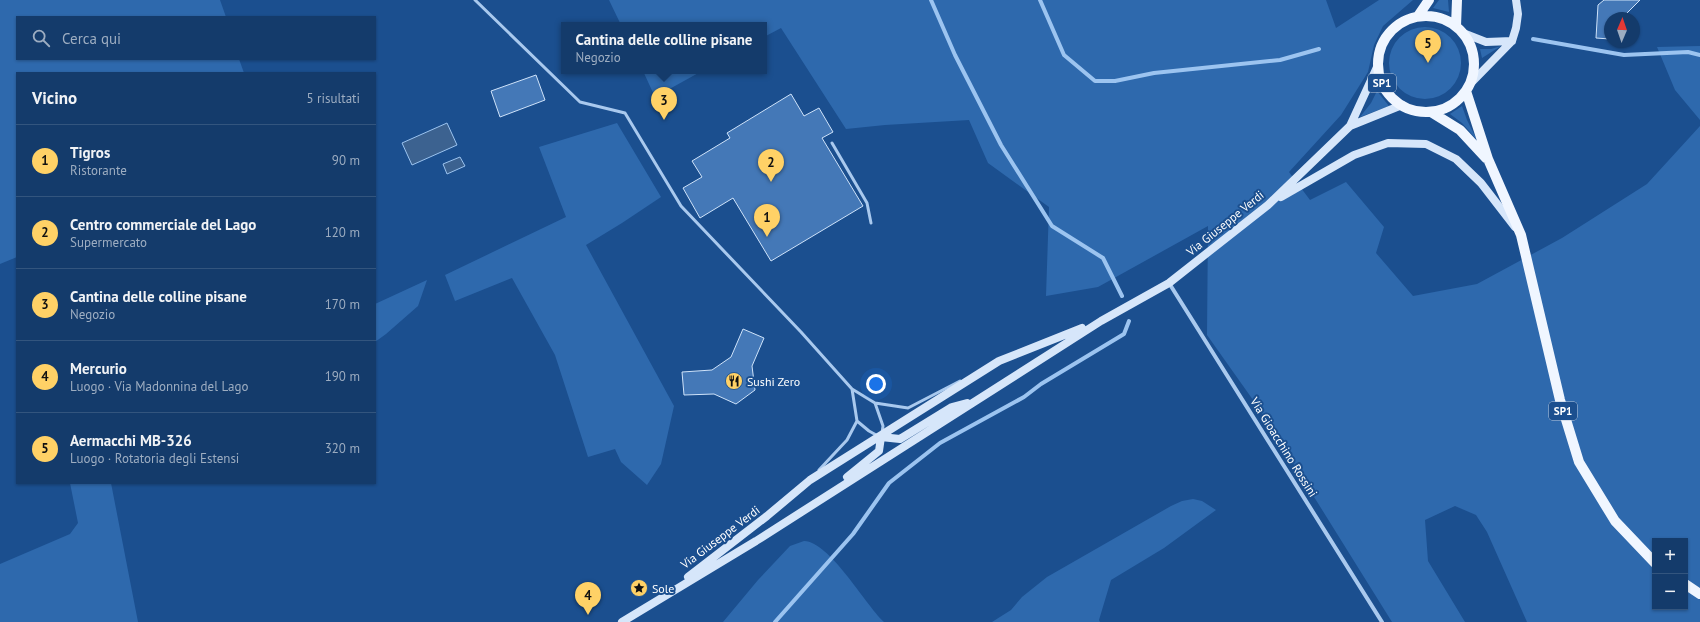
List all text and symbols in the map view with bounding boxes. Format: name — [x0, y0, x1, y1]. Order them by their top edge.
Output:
north arrow — [1604, 12, 1640, 48]
search box — [16, 16, 376, 60]
popup — [561, 22, 767, 74]
icon: search — [30, 27, 52, 49]
text: Cerca qui — [62, 29, 121, 48]
text: Cantina delle colline pisane — [576, 30, 752, 49]
pin: 5 — [1415, 30, 1441, 63]
text: Negozio — [576, 49, 621, 66]
road number: SP1 — [1368, 74, 1396, 92]
text: Vicino — [32, 87, 77, 109]
pin: 3 — [651, 87, 677, 120]
text: 5 risultati — [307, 90, 360, 107]
text: Tigros — [70, 143, 110, 162]
pin: 2 — [758, 149, 784, 182]
text: 1 — [41, 152, 49, 169]
text: 90 m — [332, 152, 360, 169]
text: Ristorante — [70, 162, 127, 179]
street label: Via Giuseppe Verdi — [1182, 187, 1267, 259]
pin: 1 — [754, 204, 780, 237]
text: Centro commerciale del Lago — [70, 215, 256, 234]
text: 2 — [41, 224, 49, 241]
text: 120 m — [325, 224, 360, 241]
text: Supermercato — [70, 234, 147, 251]
text: Cantina delle colline pisane — [70, 287, 247, 306]
text: 3 — [41, 296, 49, 313]
text: 170 m — [325, 296, 360, 313]
text: Negozio — [70, 306, 115, 323]
text: Mercurio — [70, 359, 127, 378]
text: 4 — [41, 368, 49, 385]
text: 190 m — [325, 368, 360, 385]
restaurant icon: Sushi Zero — [724, 371, 744, 391]
place label: Sushi Zero — [747, 374, 800, 389]
your location — [866, 374, 886, 394]
text: Luogo · Via Madonnina del Lago — [70, 378, 248, 395]
street label: Via Gioacchino Rossini — [1247, 394, 1321, 500]
road number: SP1 — [1549, 402, 1577, 420]
text: Aermacchi MB-326 — [70, 431, 192, 450]
text: 5 — [41, 440, 49, 457]
text: 320 m — [325, 440, 360, 457]
text: Luogo · Rotatoria degli Estensi — [70, 450, 239, 467]
street label: Via Giuseppe Verdi — [677, 502, 763, 572]
map controls — [1652, 538, 1688, 610]
button: + — [1652, 538, 1688, 574]
button: − — [1652, 574, 1688, 610]
place icon: Sole — [629, 578, 649, 598]
place label: Sole — [652, 581, 674, 596]
pin: 4 — [575, 582, 601, 615]

